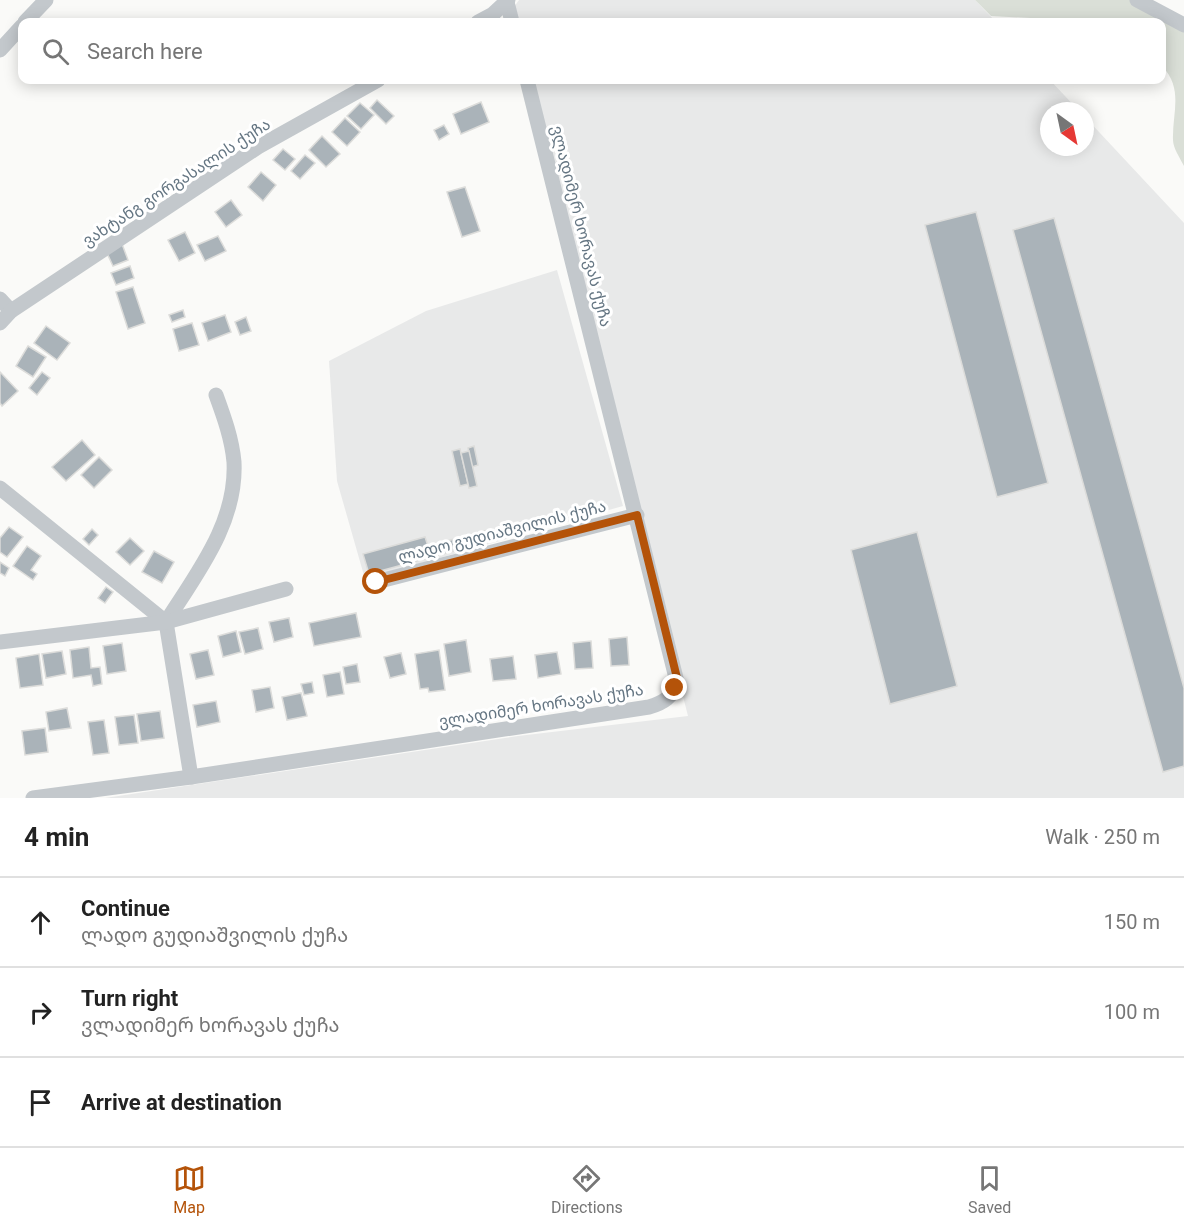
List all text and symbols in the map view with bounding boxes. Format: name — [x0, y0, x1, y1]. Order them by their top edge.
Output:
search box — [18, 18, 1166, 84]
icon: search — [39, 35, 72, 68]
text: Search here — [87, 39, 203, 64]
north arrow — [1040, 102, 1094, 156]
street label: ვახტანგ გორგასალის ქუჩა — [79, 114, 274, 251]
street label: ვლადიმერ ხორავას ქუჩა — [546, 123, 616, 329]
street label: ლადო გუდიაშვილის ქუჩა — [396, 496, 608, 568]
route start — [362, 568, 388, 594]
route end — [661, 674, 687, 700]
street label: ვლადიმერ ხორავას ქუჩა — [437, 680, 645, 732]
text: 4 min — [24, 822, 89, 852]
text: Walk · 250 m — [1045, 825, 1160, 849]
text: Continue — [81, 896, 170, 921]
icon: ahead — [24, 906, 57, 939]
text: 150 m — [1104, 910, 1160, 934]
text: ლადო გუდიაშვილის ქუჩა — [81, 923, 348, 947]
text: Turn right — [81, 986, 178, 1011]
icon: right — [24, 996, 57, 1029]
text: 100 m — [1104, 1000, 1160, 1024]
text: ვლადიმერ ხორავას ქუჩა — [81, 1013, 340, 1037]
icon: arrive — [24, 1086, 57, 1119]
text: Arrive at destination — [81, 1090, 282, 1115]
tab: Map — [173, 1162, 206, 1217]
tab: Directions — [551, 1162, 623, 1217]
tab: Saved — [968, 1162, 1011, 1217]

